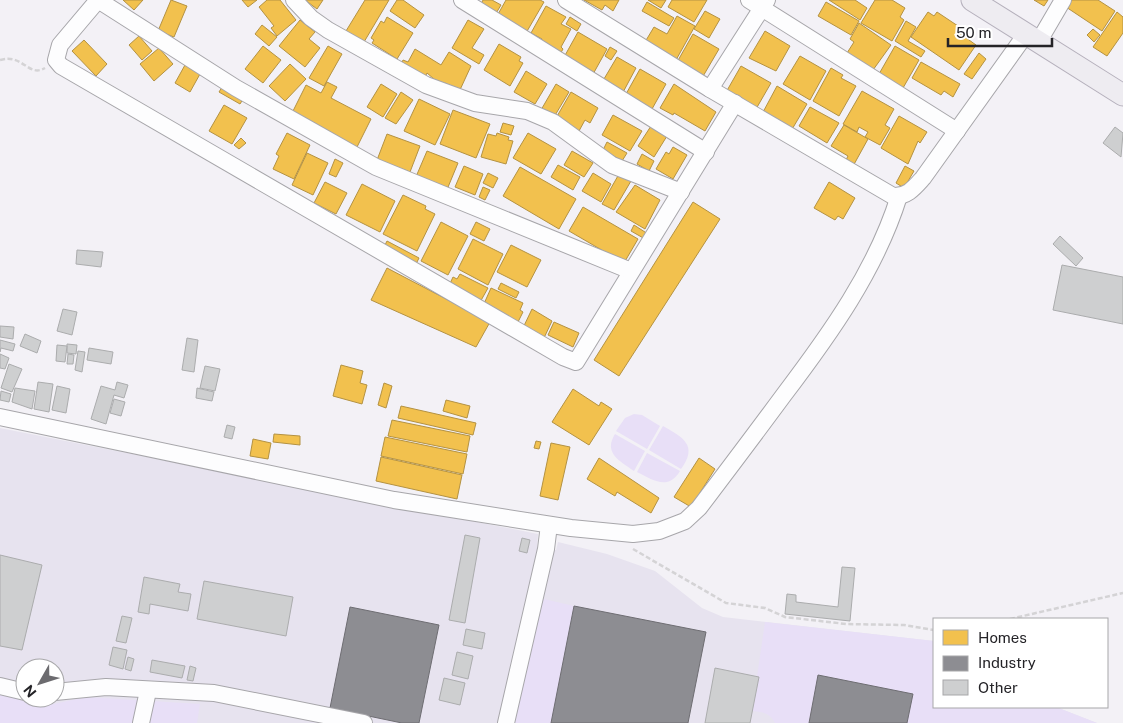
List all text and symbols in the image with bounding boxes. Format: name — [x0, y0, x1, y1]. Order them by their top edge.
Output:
scale bar — [948, 15, 1052, 47]
text: 50 m — [956, 24, 991, 41]
legend — [933, 618, 1108, 708]
text: Homes — [978, 629, 1027, 646]
text: Industry — [978, 654, 1036, 671]
north arrow — [15, 658, 65, 708]
text: Other — [978, 679, 1018, 696]
text: N — [20, 682, 40, 700]

